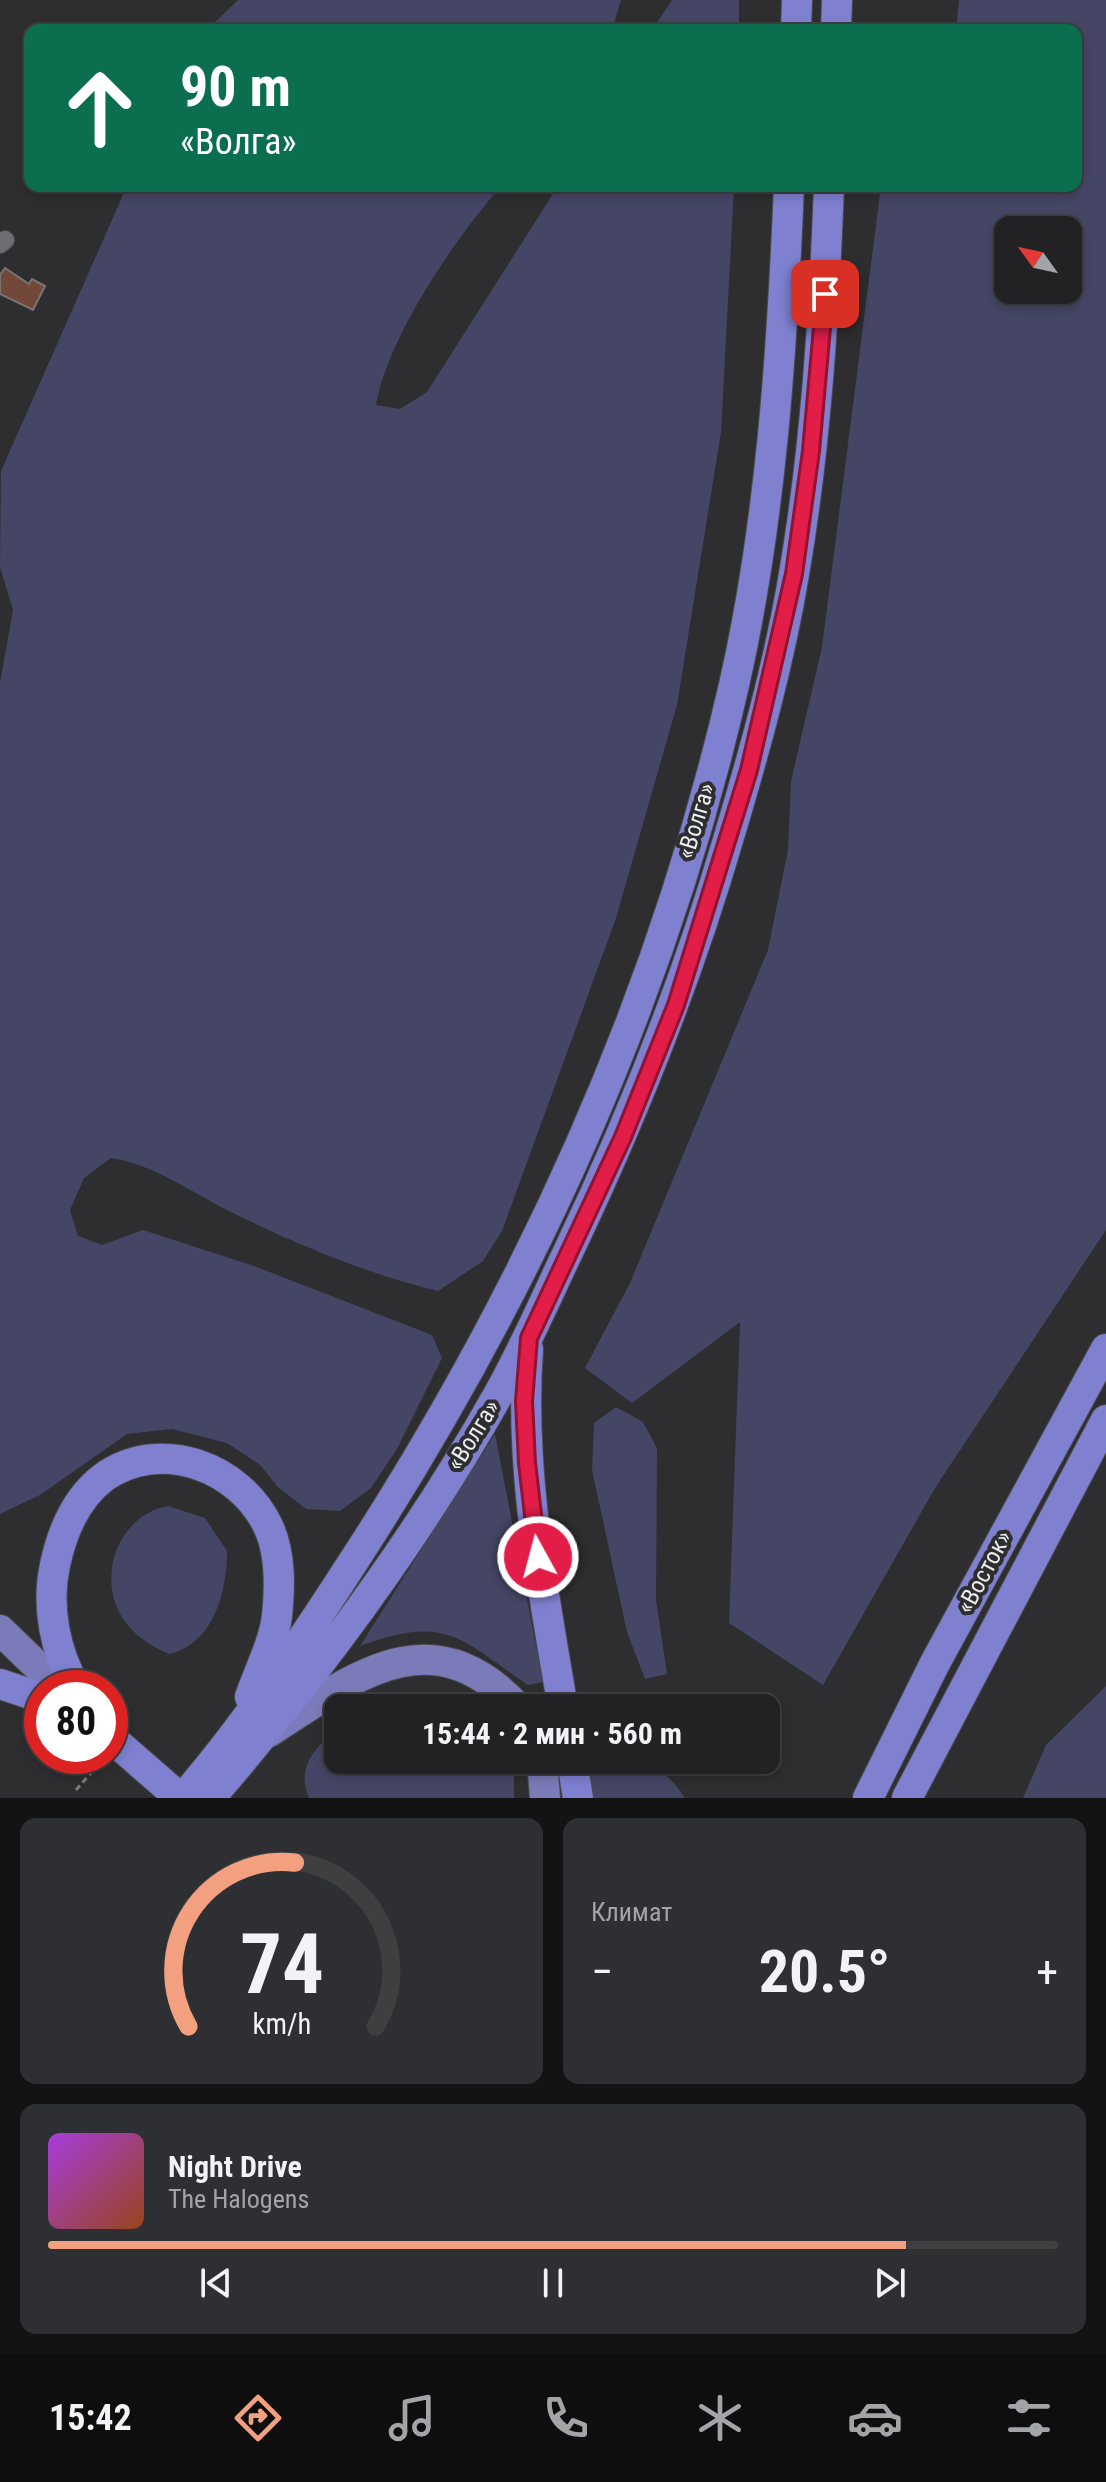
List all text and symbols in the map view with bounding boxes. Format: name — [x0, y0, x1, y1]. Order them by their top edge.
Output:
text: 90 m — [180, 54, 291, 120]
icon: ahead — [48, 56, 152, 160]
text: «Волга» — [180, 121, 297, 163]
north arrow — [994, 216, 1082, 304]
map controls — [994, 216, 1082, 304]
pin — [791, 260, 859, 328]
icon: arrive — [803, 272, 847, 316]
street label: «Волга» — [671, 780, 721, 862]
street label: «Волга» — [441, 1395, 505, 1475]
position arrow — [496, 1515, 580, 1599]
street label: «Восток» — [951, 1526, 1017, 1618]
speed limit sign: 80 — [24, 1670, 128, 1774]
text: 15:44 · 2 мин · 560 m — [422, 1716, 682, 1751]
text: Климат — [591, 1897, 672, 1927]
text: 74 — [239, 1916, 324, 2013]
text: 20.5° — [759, 1936, 890, 2007]
text: − — [591, 1946, 613, 1998]
text: + — [1036, 1946, 1058, 1998]
text: km/h — [252, 2007, 311, 2041]
text: Night Drive — [168, 2149, 302, 2184]
text: The Halogens — [168, 2184, 309, 2214]
icon: previous — [194, 2261, 238, 2305]
icon: pause — [531, 2261, 575, 2305]
icon: next — [868, 2261, 912, 2305]
icon: directions — [230, 2390, 286, 2446]
icon: music — [384, 2390, 440, 2446]
icon: phone — [538, 2390, 594, 2446]
icon: climate — [692, 2390, 748, 2446]
icon: car — [847, 2390, 903, 2446]
icon: filters — [1001, 2390, 1057, 2446]
text: 15:42 — [49, 2397, 132, 2439]

